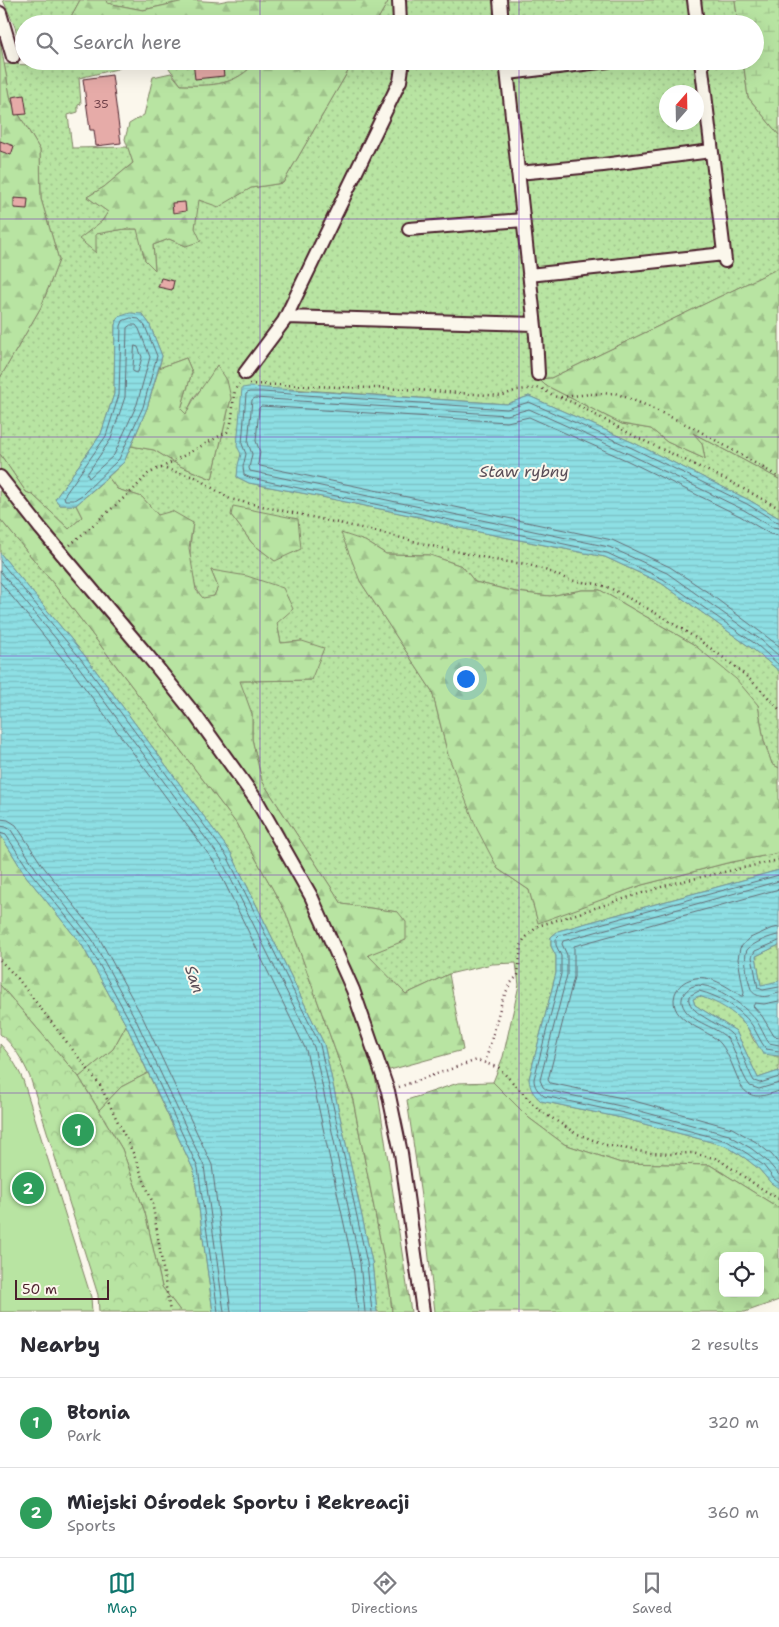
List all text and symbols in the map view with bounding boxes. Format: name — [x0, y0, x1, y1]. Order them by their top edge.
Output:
search box — [15, 15, 764, 70]
icon: search — [33, 29, 61, 57]
text: Search here — [73, 30, 182, 55]
north arrow — [659, 85, 704, 130]
house number: 35 — [93, 96, 109, 112]
water label: Staw rybny — [479, 461, 569, 482]
your location — [453, 666, 479, 692]
water label: San — [180, 962, 209, 996]
pin: 1 — [62, 1111, 94, 1149]
pin: 2 — [12, 1169, 44, 1207]
map controls — [719, 1252, 764, 1297]
button: locate — [719, 1252, 764, 1297]
scale bar — [15, 1277, 109, 1300]
text: 50 m — [22, 1280, 57, 1298]
text: Nearby — [20, 1331, 100, 1359]
text: 2 results — [690, 1334, 759, 1355]
text: Błonia — [67, 1400, 130, 1425]
text: 1 — [32, 1412, 40, 1433]
text: 320 m — [708, 1412, 759, 1433]
text: Park — [67, 1425, 101, 1446]
text: Miejski Ośrodek Sportu i Rekreacji — [67, 1490, 410, 1515]
text: 2 — [30, 1502, 42, 1523]
text: 360 m — [707, 1502, 759, 1523]
text: Sports — [67, 1515, 116, 1536]
tab: Map — [107, 1569, 137, 1617]
tab: Directions — [351, 1569, 418, 1617]
tab: Saved — [632, 1569, 672, 1617]

